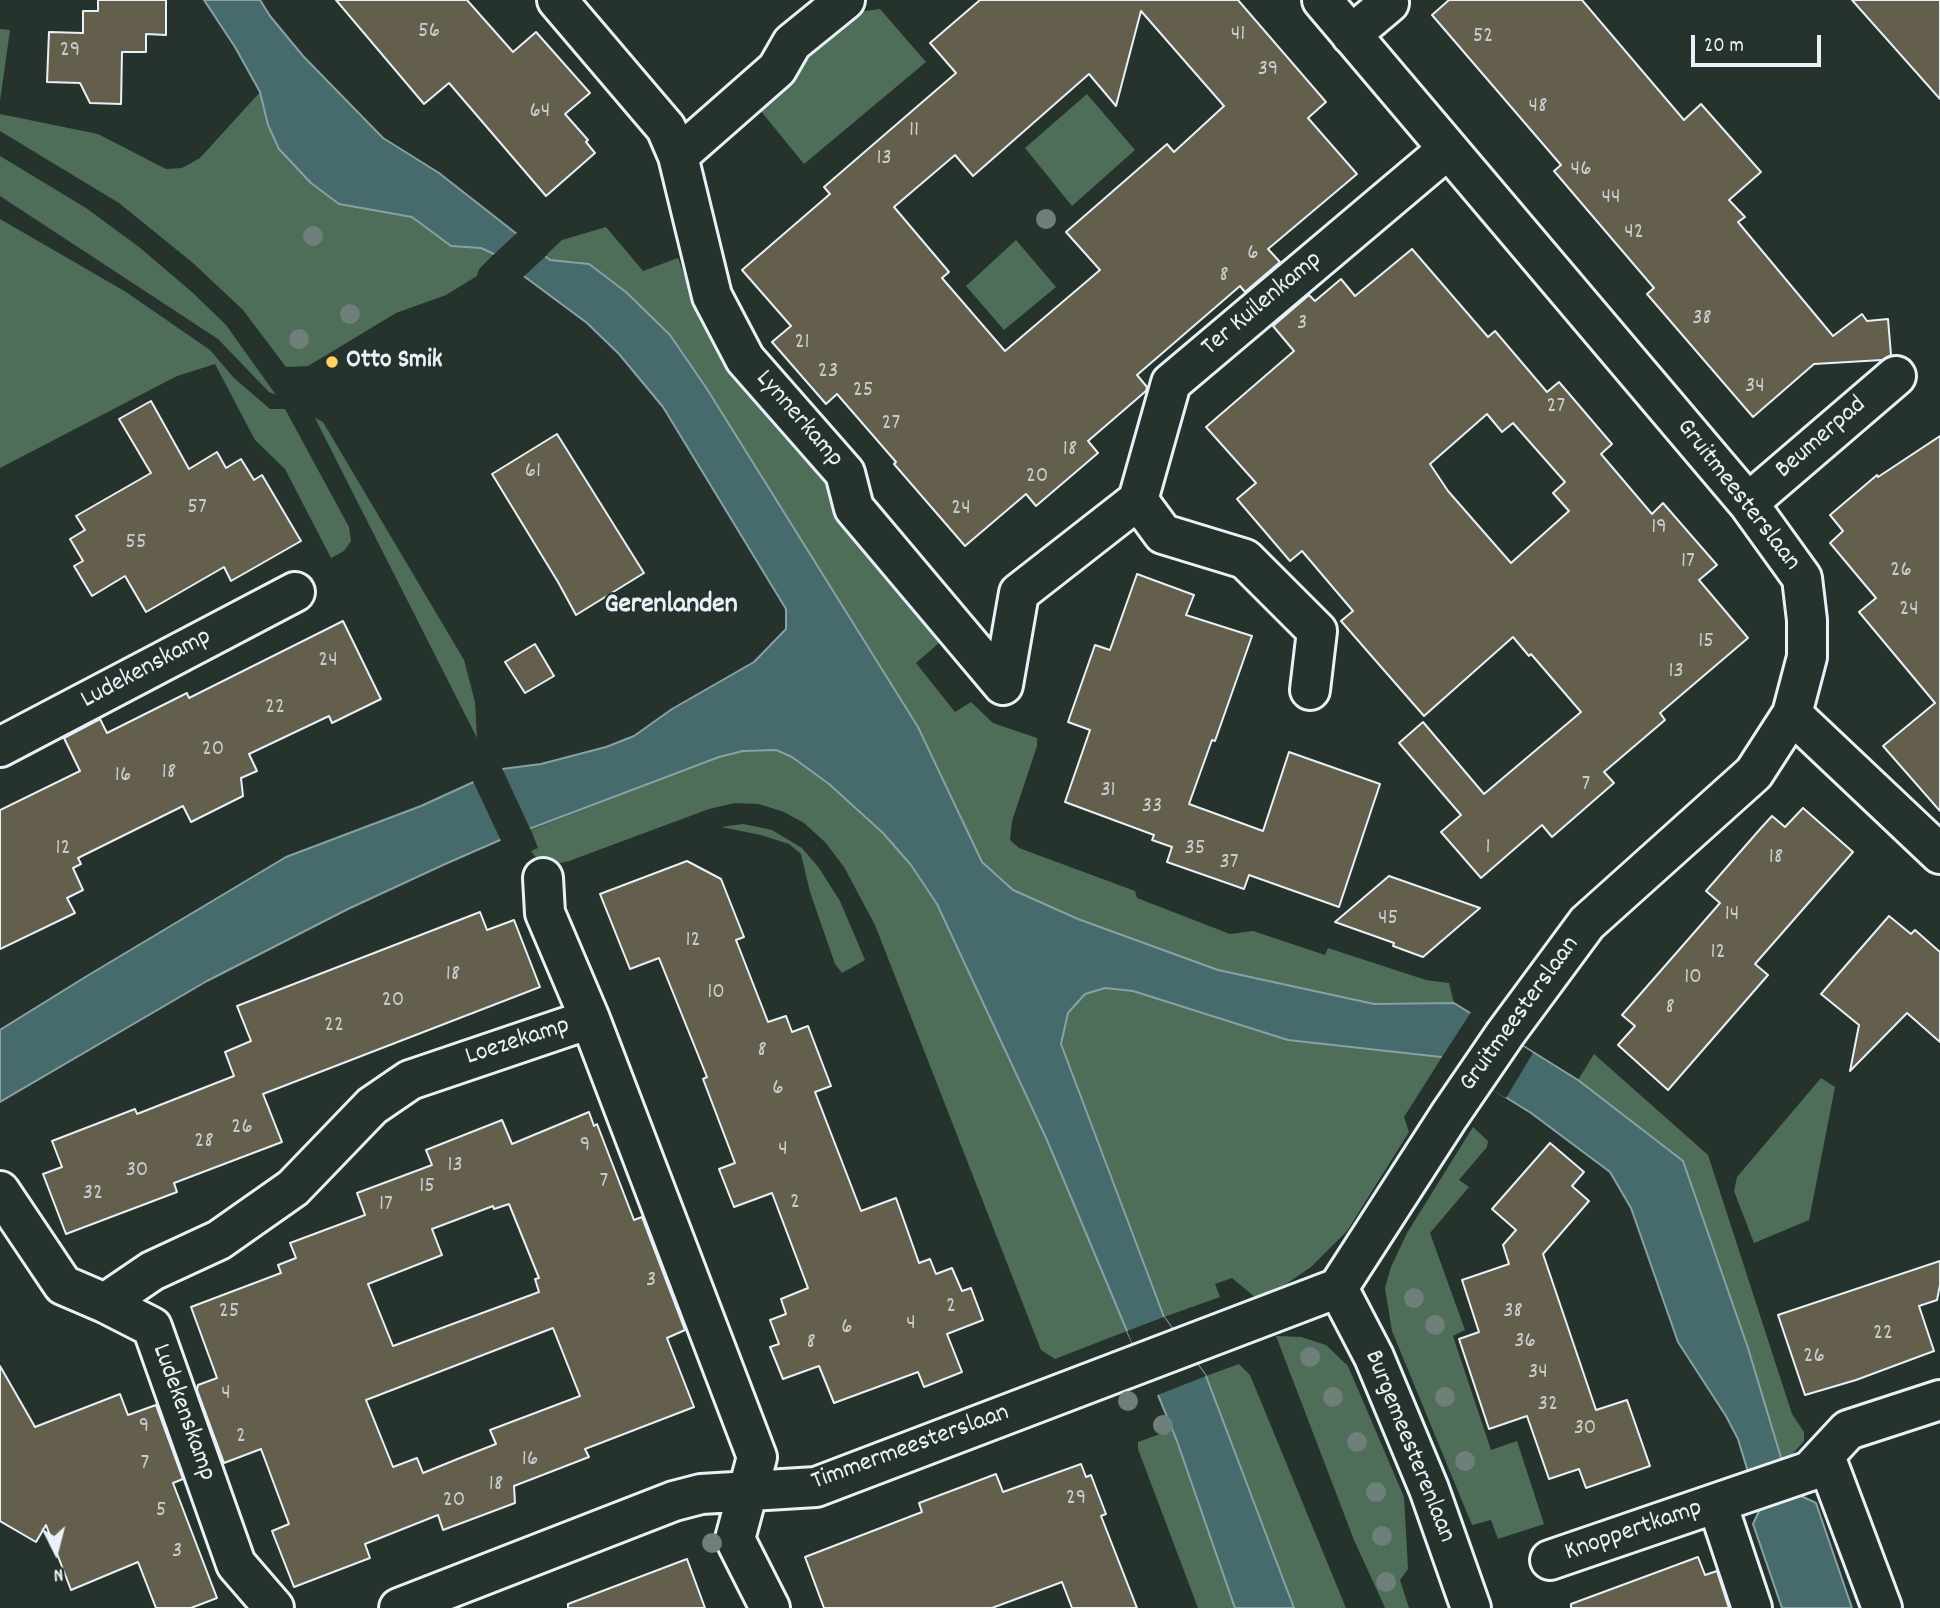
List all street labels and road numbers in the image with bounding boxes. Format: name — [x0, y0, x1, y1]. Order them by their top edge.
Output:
street label: Ter Kuilenkamp — [1196, 246, 1330, 364]
street label: Lynnerkamp — [747, 365, 849, 475]
street label: Beumerpad — [1770, 391, 1874, 487]
street label: Gruitmeesterslaan — [1668, 414, 1806, 578]
street label: Ludekenskamp — [76, 623, 218, 717]
street label: Gruitmeesterslaan — [1454, 931, 1588, 1099]
street label: Loezekamp — [462, 1012, 574, 1074]
street label: Ludekenskamp — [143, 1340, 221, 1486]
street label: Burgemeesterenlaan — [1355, 1346, 1461, 1548]
street label: Timmermeesterslaan — [808, 1399, 1014, 1499]
street label: Knoppertkamp — [1561, 1494, 1707, 1570]

